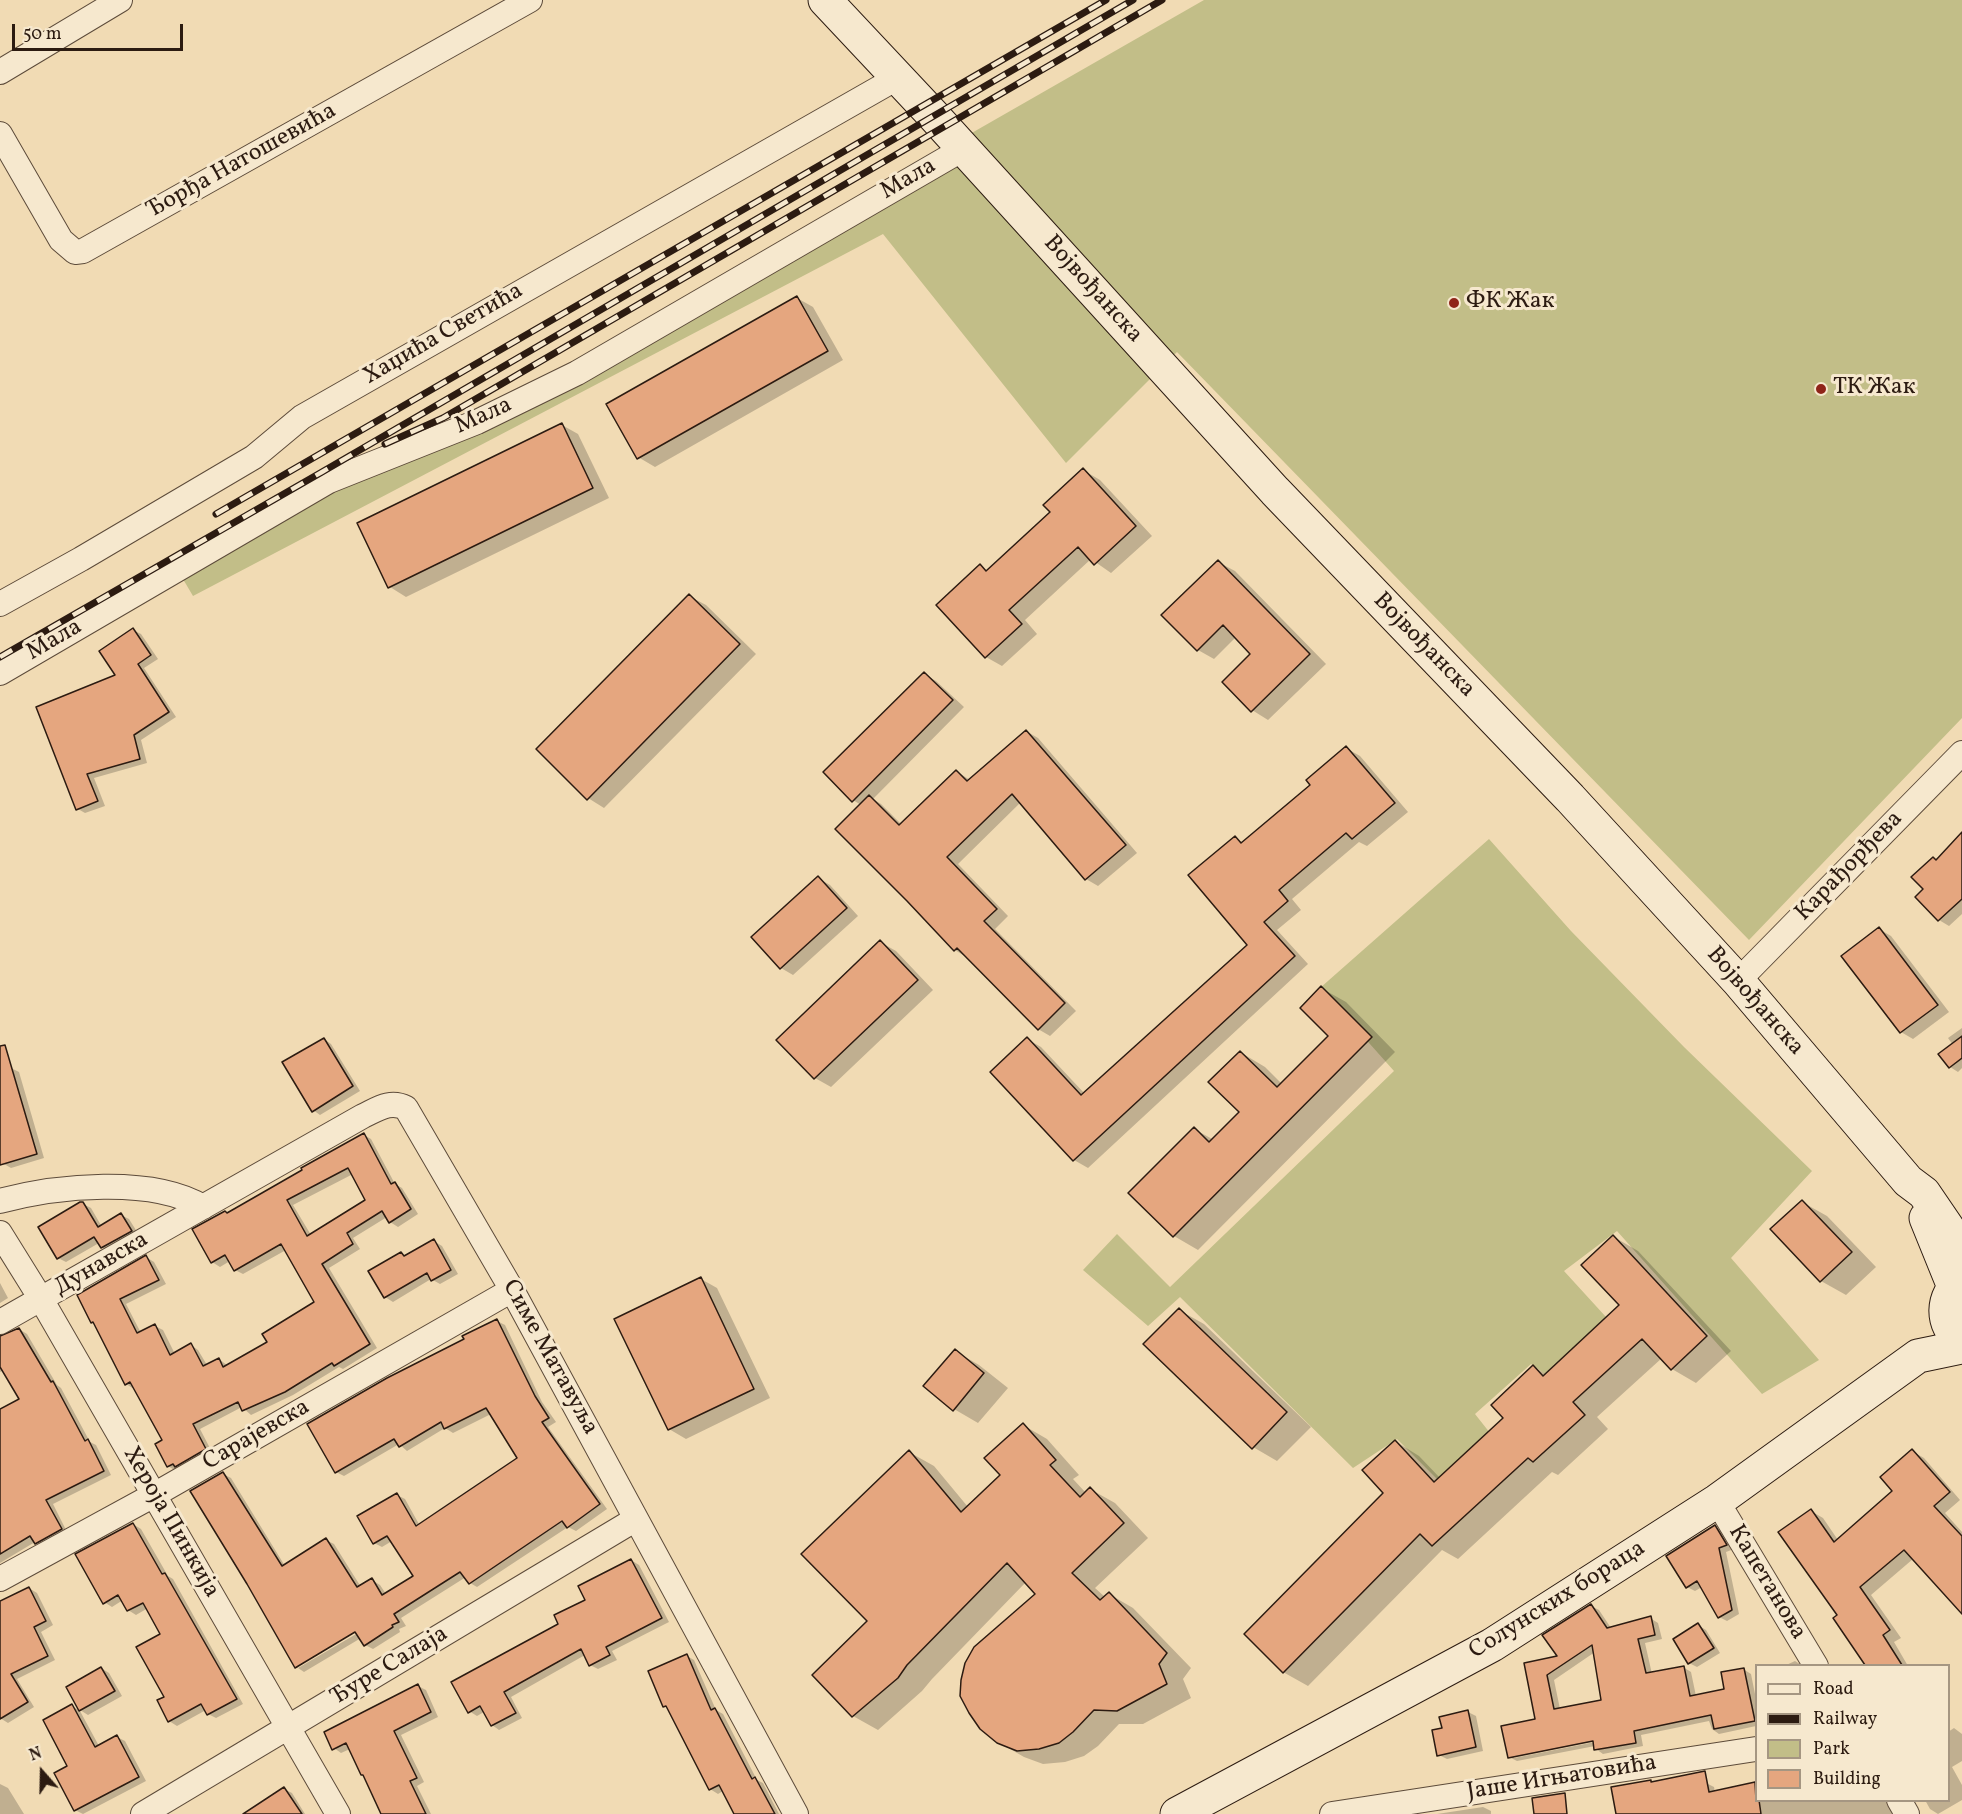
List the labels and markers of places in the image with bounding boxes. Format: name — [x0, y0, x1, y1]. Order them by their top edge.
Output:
place label: ФК Жак — [1466, 289, 1554, 317]
marker: ФК Жак — [1447, 296, 1461, 310]
place label: ТК Жак — [1833, 375, 1916, 403]
marker: ТК Жак — [1814, 382, 1828, 396]

